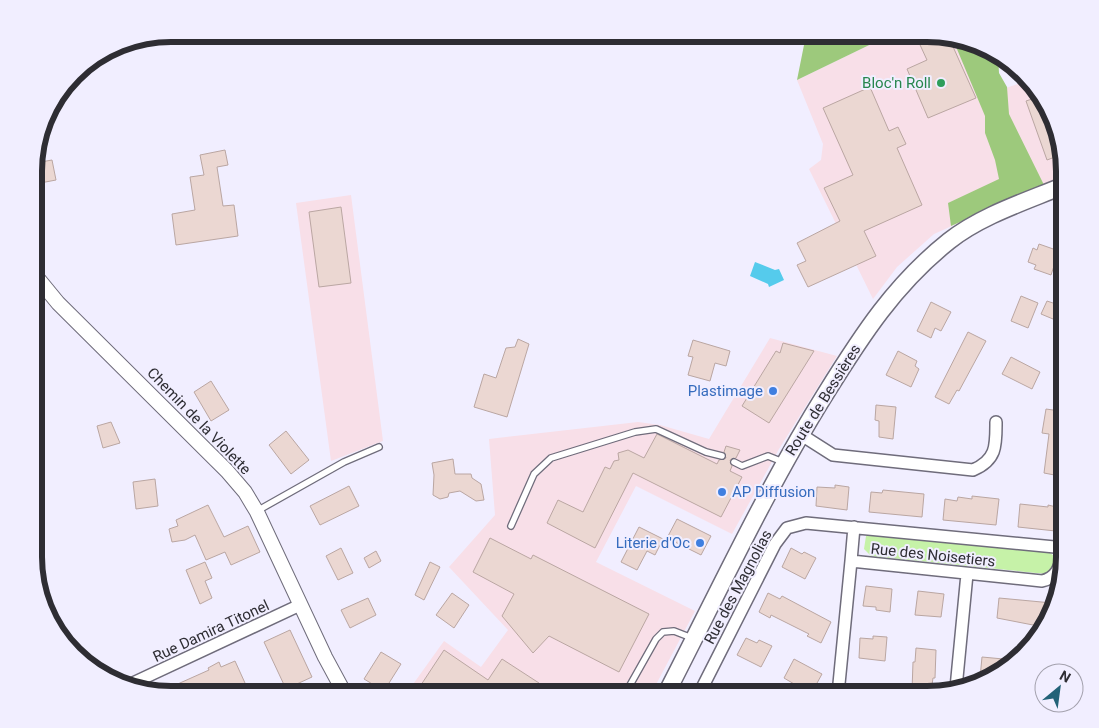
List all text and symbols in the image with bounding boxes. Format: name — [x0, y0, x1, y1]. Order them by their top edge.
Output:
place label: Bloc'n Roll — [862, 74, 931, 92]
marker: Bloc'n Roll — [935, 77, 947, 89]
street label: Route de Bessières — [782, 341, 864, 459]
street label: Chemin de la Violette — [143, 364, 255, 478]
place label: Plastimage — [688, 382, 763, 400]
marker: Plastimage — [767, 385, 779, 397]
place label: AP Diffusion — [732, 483, 815, 501]
marker: AP Diffusion — [716, 486, 728, 498]
street label: Rue des Magnolias — [700, 527, 776, 647]
place label: Literie d'Oc — [616, 534, 690, 552]
marker: Literie d'Oc — [694, 537, 706, 549]
street label: Rue des Noisetiers — [870, 540, 996, 570]
street label: Rue Damira Titonel — [150, 596, 272, 666]
north arrow — [1034, 663, 1084, 713]
text: N — [1057, 667, 1074, 686]

